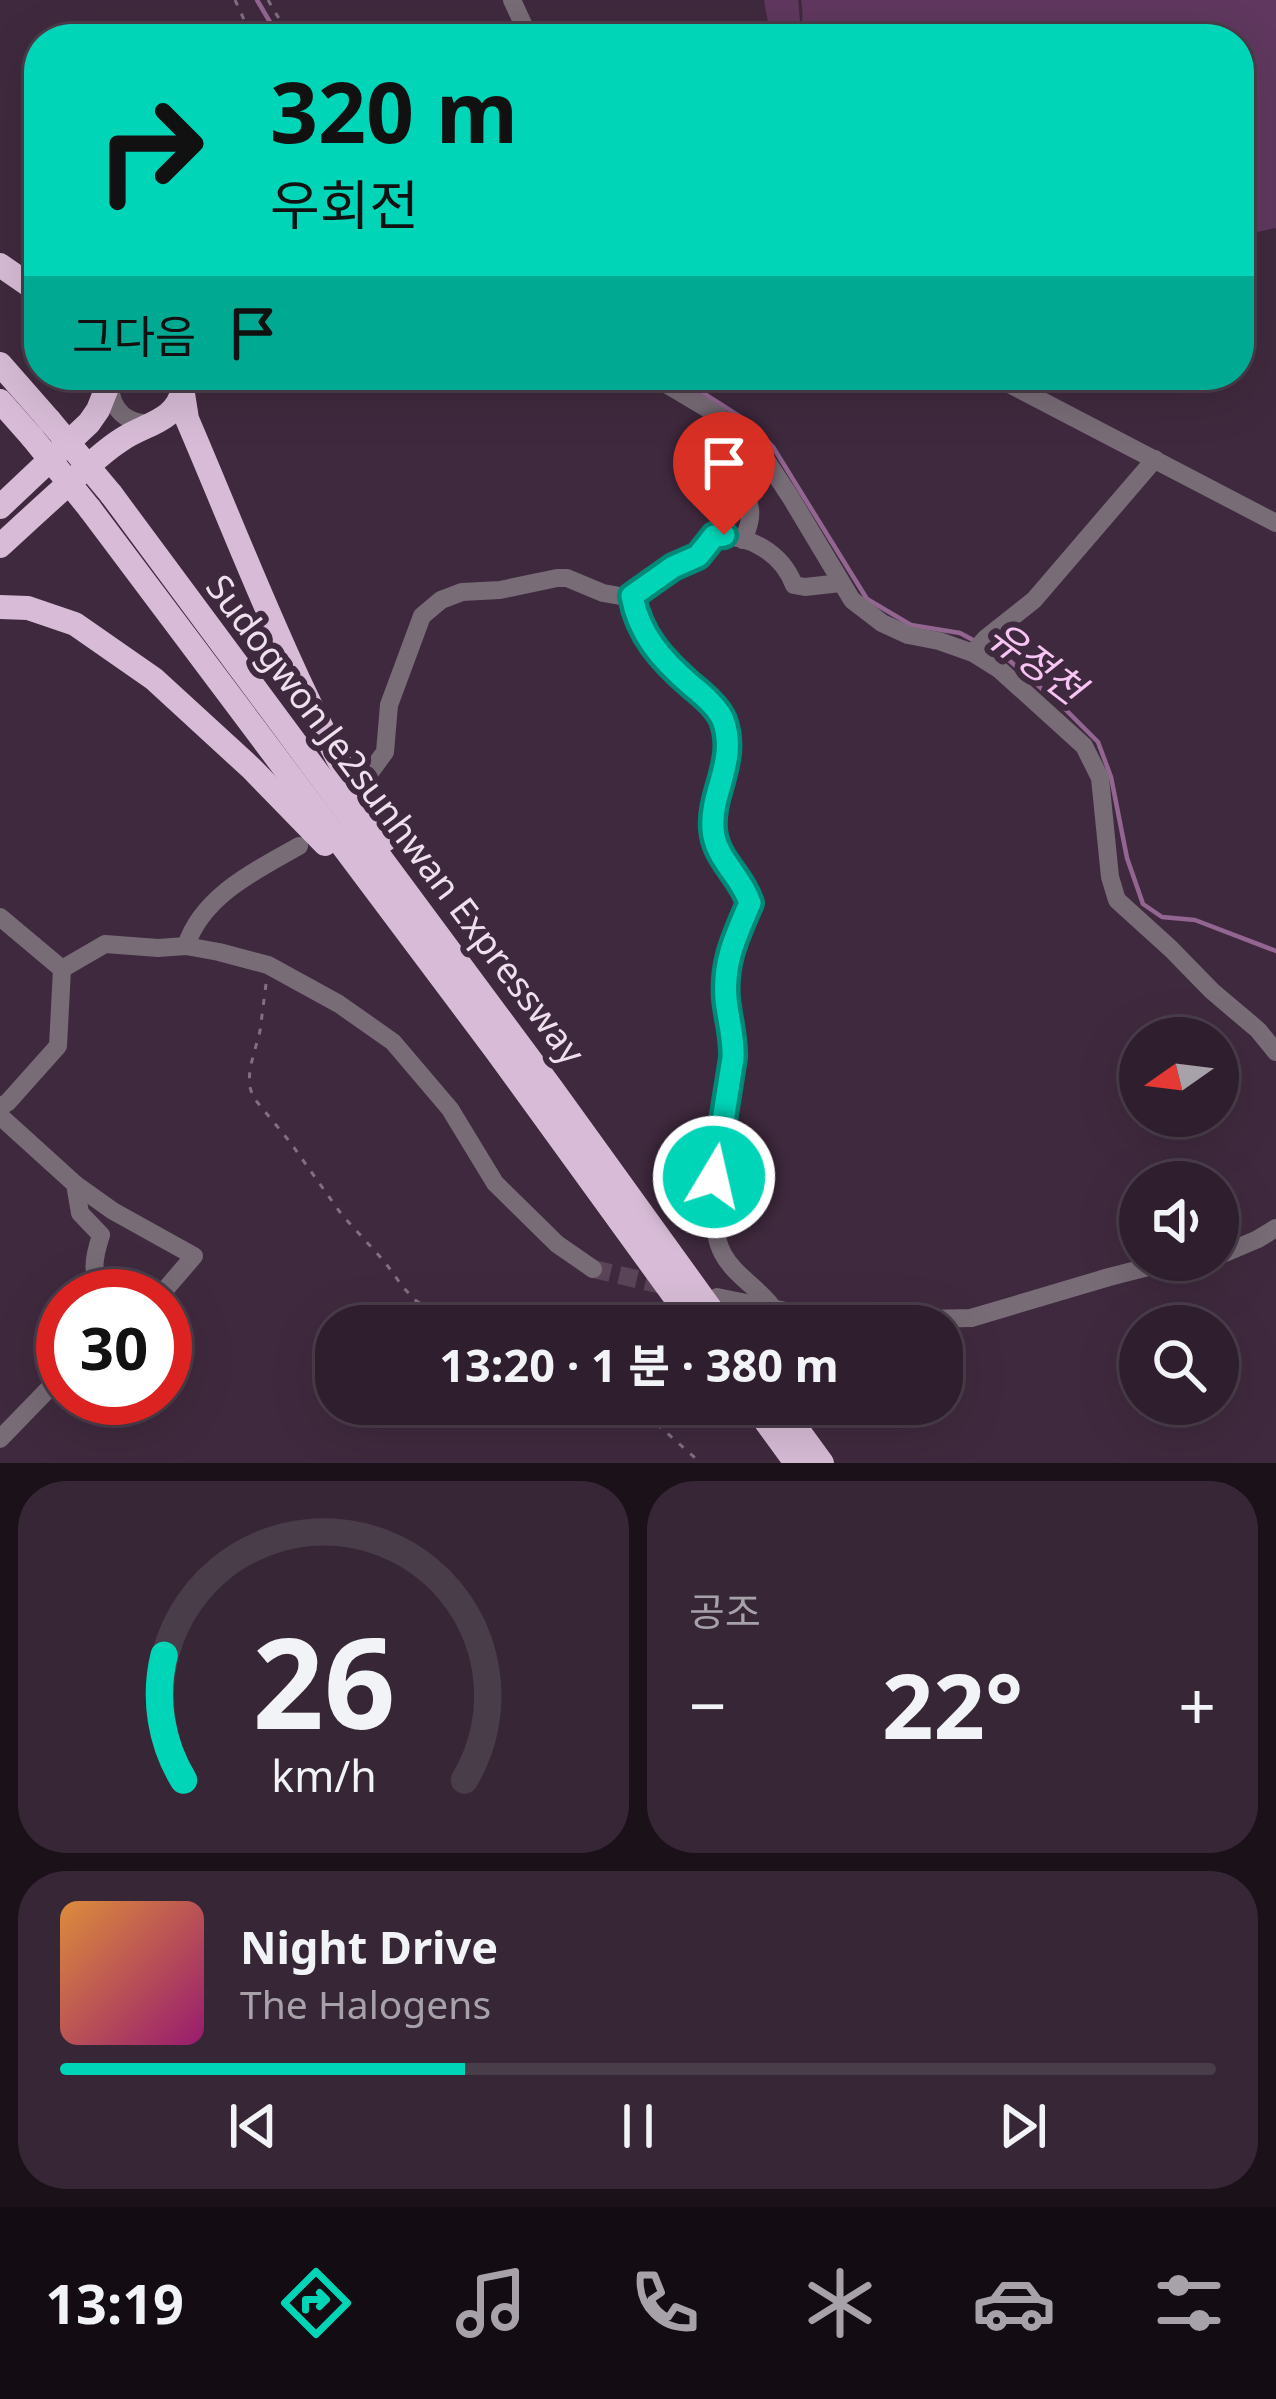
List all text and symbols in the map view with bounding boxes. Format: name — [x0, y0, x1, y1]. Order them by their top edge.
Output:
text: 320 m — [270, 53, 518, 168]
icon: right — [72, 72, 228, 228]
text: 우회전 — [270, 167, 419, 241]
icon: arrive — [220, 300, 286, 366]
text: 그다음 — [72, 305, 196, 366]
pin — [673, 412, 775, 535]
icon: arrive — [691, 430, 757, 496]
street label: Sudogwon Je2sunhwan Expressway — [195, 564, 597, 1074]
water label: 유정천 — [978, 607, 1099, 717]
north arrow — [1119, 1017, 1239, 1137]
map controls — [1119, 1017, 1239, 1425]
position arrow — [651, 1114, 777, 1240]
button: sound — [1119, 1161, 1239, 1281]
speed limit sign: 30 — [36, 1269, 192, 1425]
button: search — [1119, 1305, 1239, 1425]
text: 13:20 · 1 분 · 380 m — [439, 1334, 839, 1395]
text: 공조 — [689, 1584, 761, 1637]
text: 26 — [252, 1596, 395, 1766]
text: 22° — [882, 1643, 1023, 1765]
text: − — [689, 1659, 727, 1749]
text: + — [1178, 1659, 1216, 1749]
text: km/h — [271, 1746, 376, 1805]
text: Night Drive — [240, 1916, 498, 1977]
text: The Halogens — [240, 1977, 491, 2030]
icon: previous — [220, 2093, 286, 2159]
icon: pause — [605, 2093, 671, 2159]
icon: next — [990, 2093, 1056, 2159]
icon: directions — [274, 2261, 358, 2345]
icon: music — [449, 2261, 533, 2345]
icon: phone — [623, 2261, 707, 2345]
icon: climate — [798, 2261, 882, 2345]
icon: car — [972, 2261, 1056, 2345]
icon: filters — [1147, 2261, 1231, 2345]
text: 13:19 — [45, 2266, 184, 2340]

